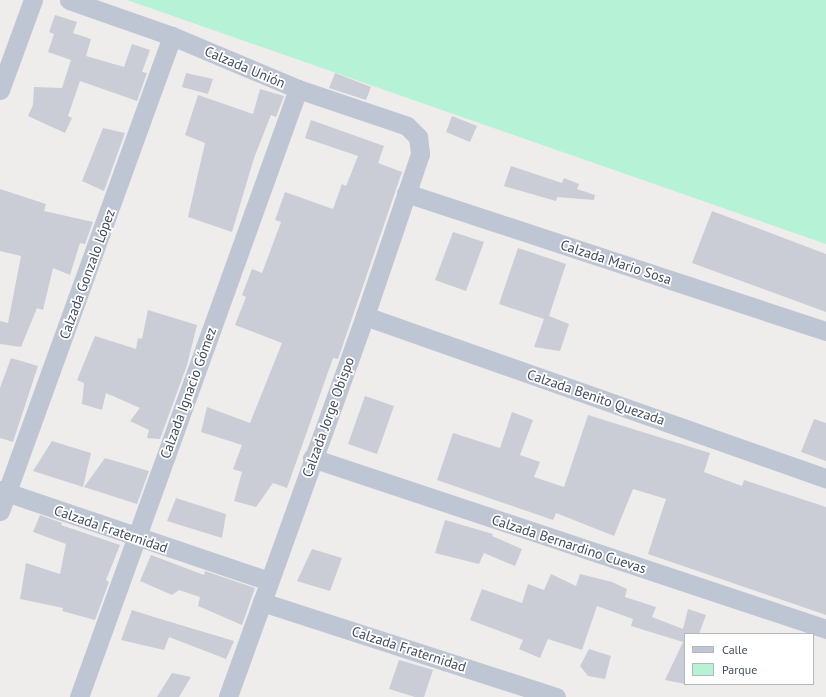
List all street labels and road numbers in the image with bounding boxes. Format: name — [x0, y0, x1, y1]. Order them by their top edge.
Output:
street label: Calzada Unión — [202, 42, 288, 92]
street label: Calzada Gonzalo López — [56, 207, 118, 341]
street label: Calzada Mario Sosa — [558, 236, 674, 288]
street label: Calzada Ignacio Gómez — [156, 325, 220, 461]
street label: Calzada Jorge Obispo — [298, 355, 358, 479]
street label: Calzada Benito Quezada — [525, 366, 667, 428]
street label: Calzada Fraternidad — [52, 502, 170, 556]
street label: Calzada Bernardino Cuevas — [490, 511, 648, 577]
street label: Calzada Fraternidad — [350, 623, 468, 675]

